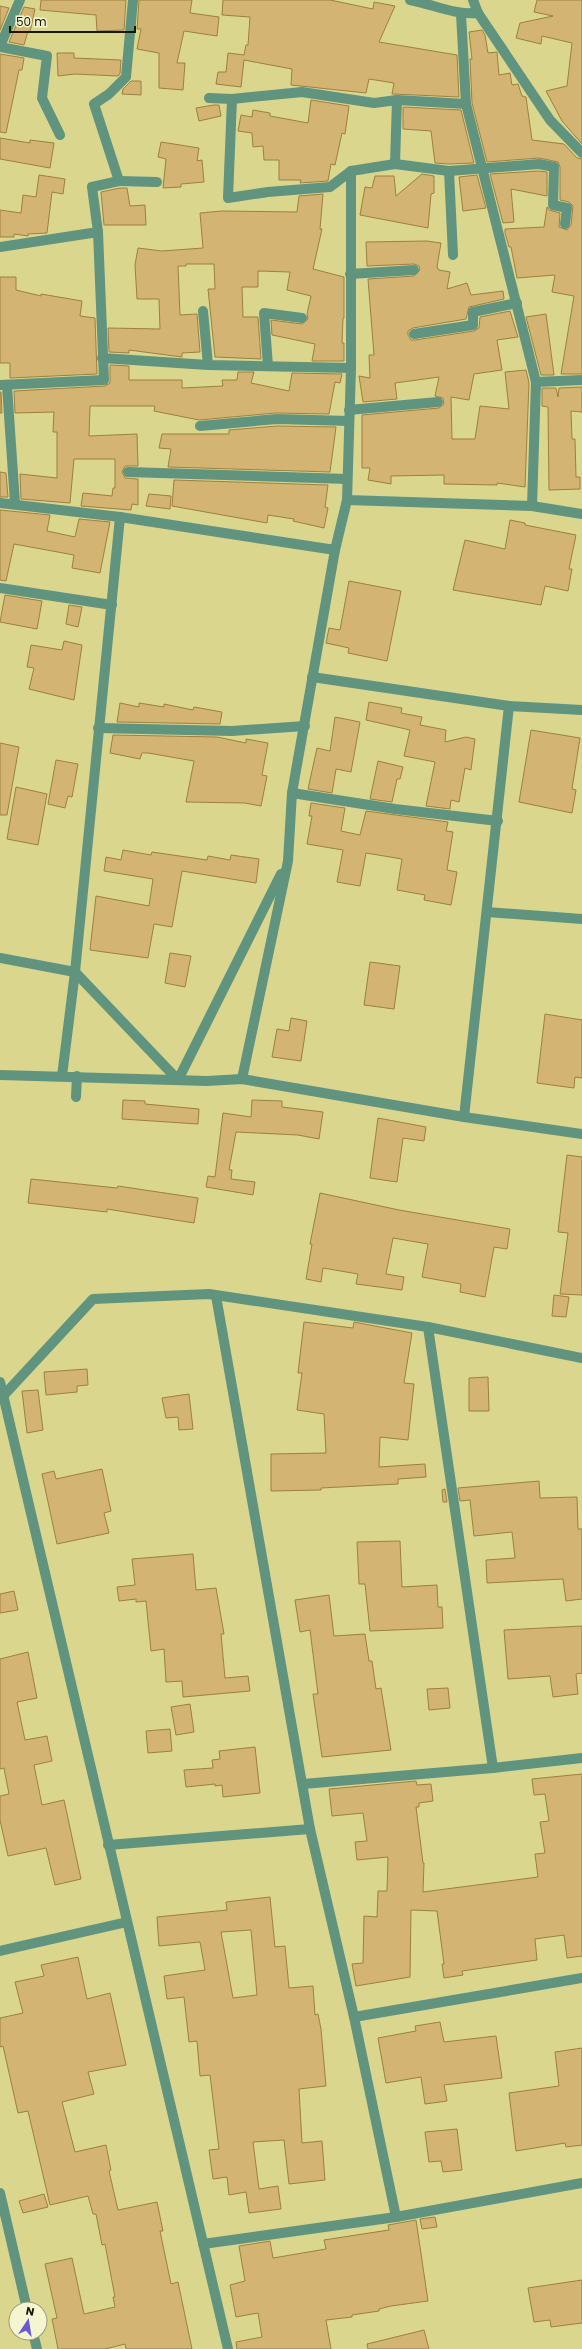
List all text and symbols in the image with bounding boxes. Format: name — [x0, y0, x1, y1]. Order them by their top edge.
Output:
scale bar — [10, 8, 135, 34]
text: 50 m — [16, 13, 47, 30]
north arrow — [8, 2301, 48, 2341]
text: N — [24, 2303, 36, 2320]

